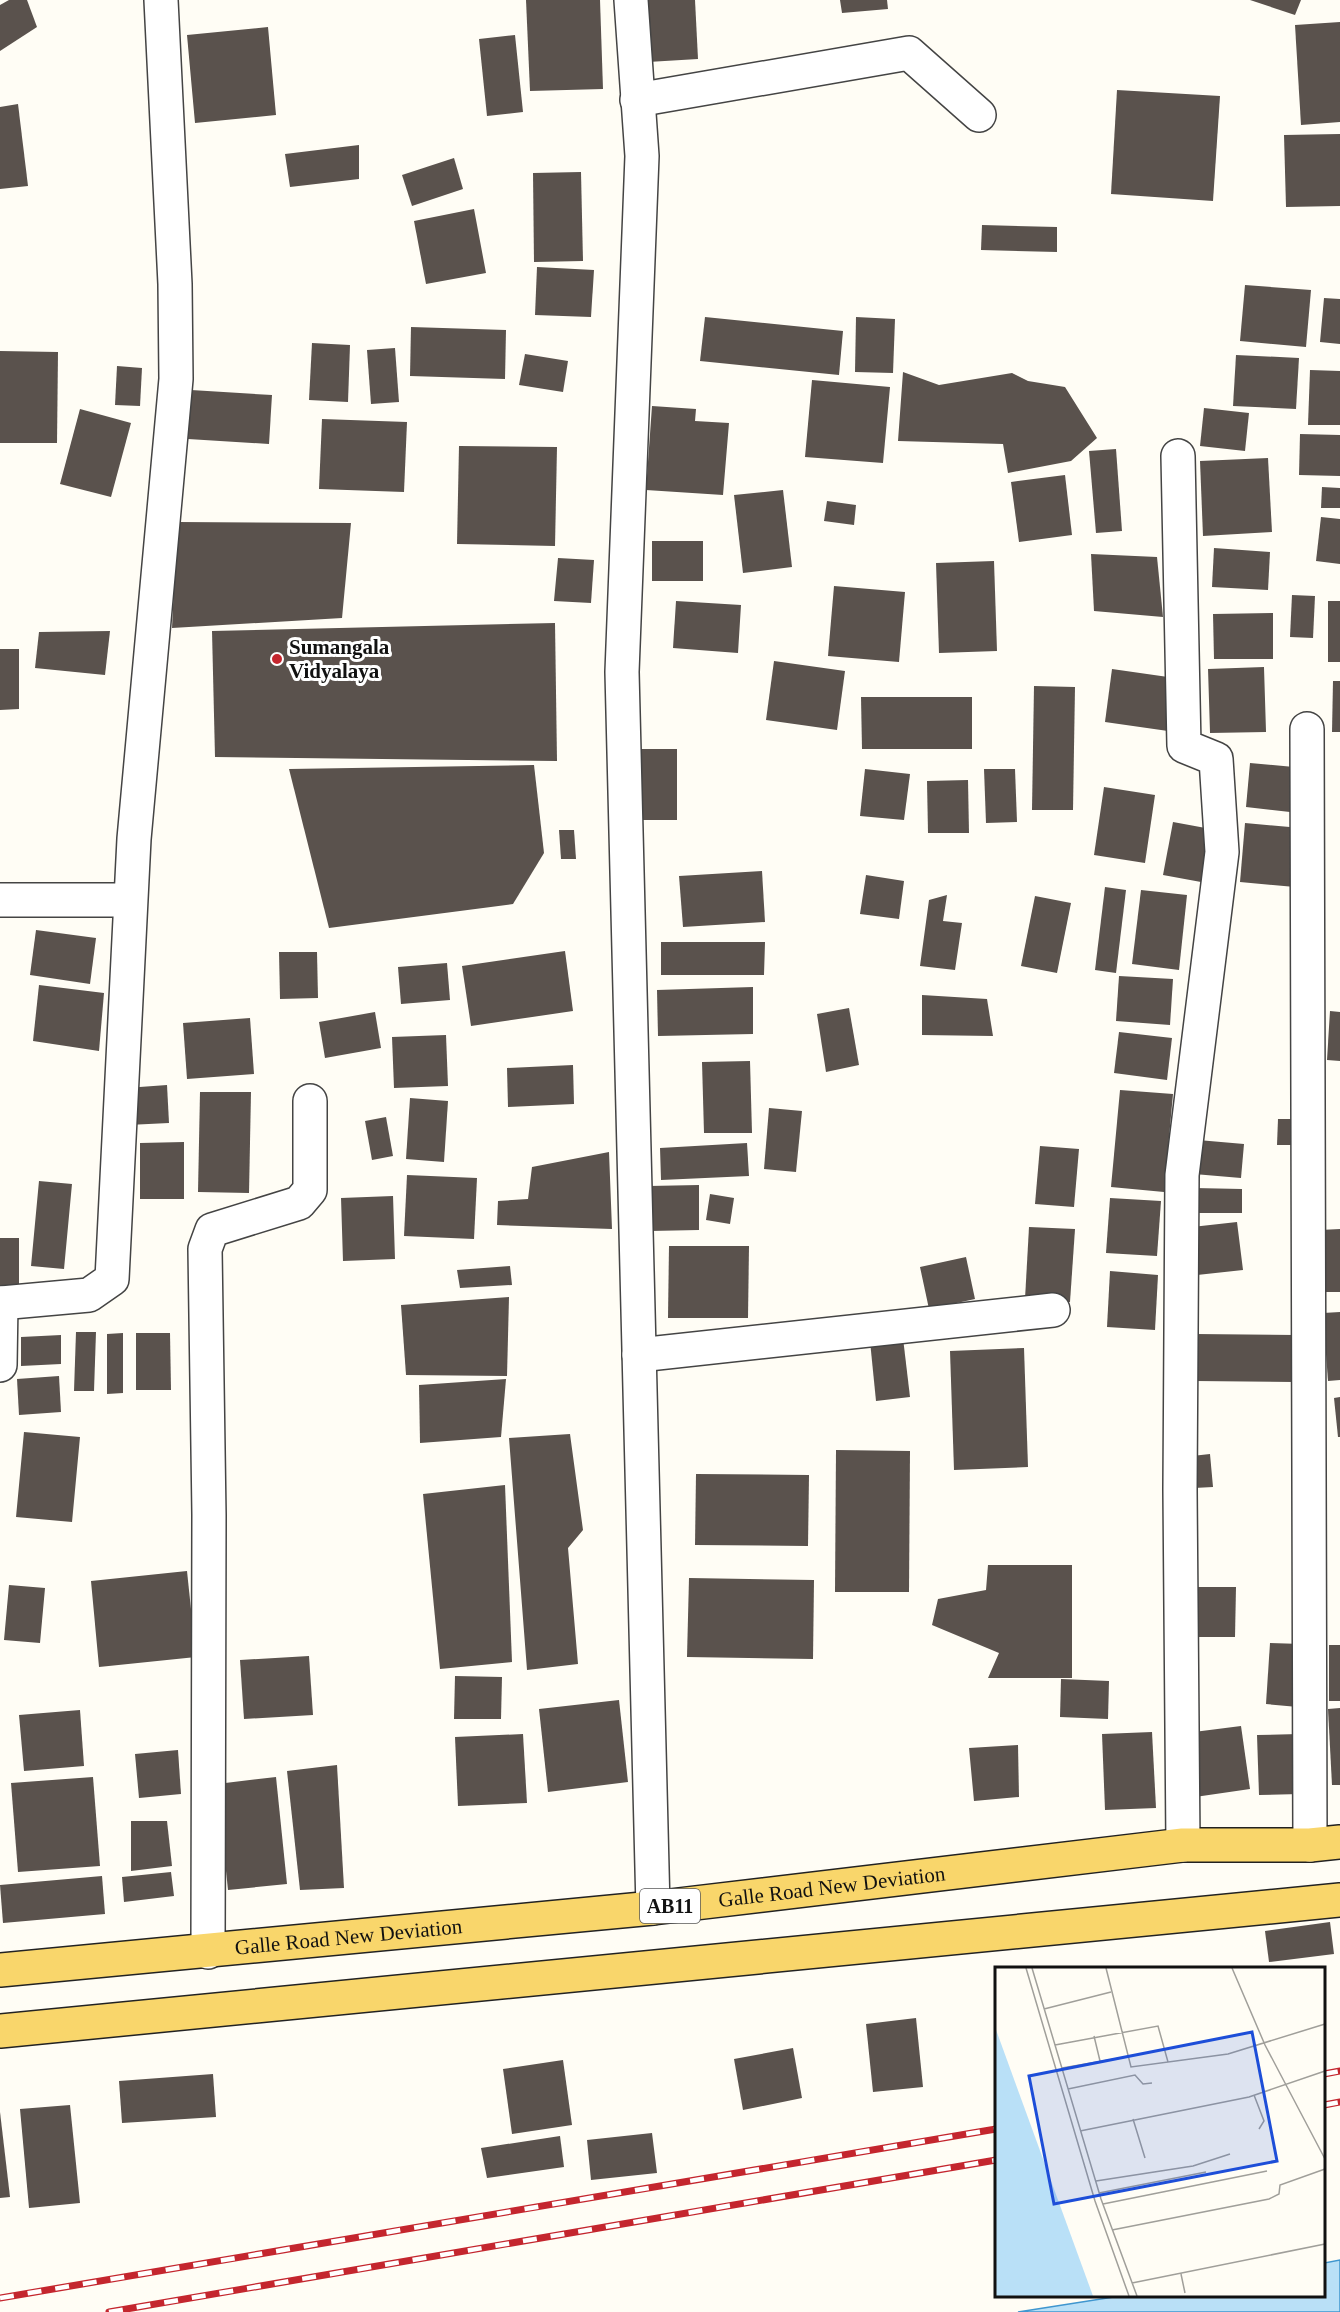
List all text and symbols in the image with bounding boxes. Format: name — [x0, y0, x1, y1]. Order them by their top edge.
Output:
place label: Sumangala Vidyalaya — [289, 635, 390, 683]
marker: Sumangala Vidyalaya — [270, 652, 284, 666]
street label: Galle Road New Deviation — [717, 1861, 947, 1912]
road number: AB11 — [640, 1889, 700, 1923]
street label: Galle Road New Deviation — [234, 1914, 464, 1960]
inset map — [995, 1967, 1325, 2297]

